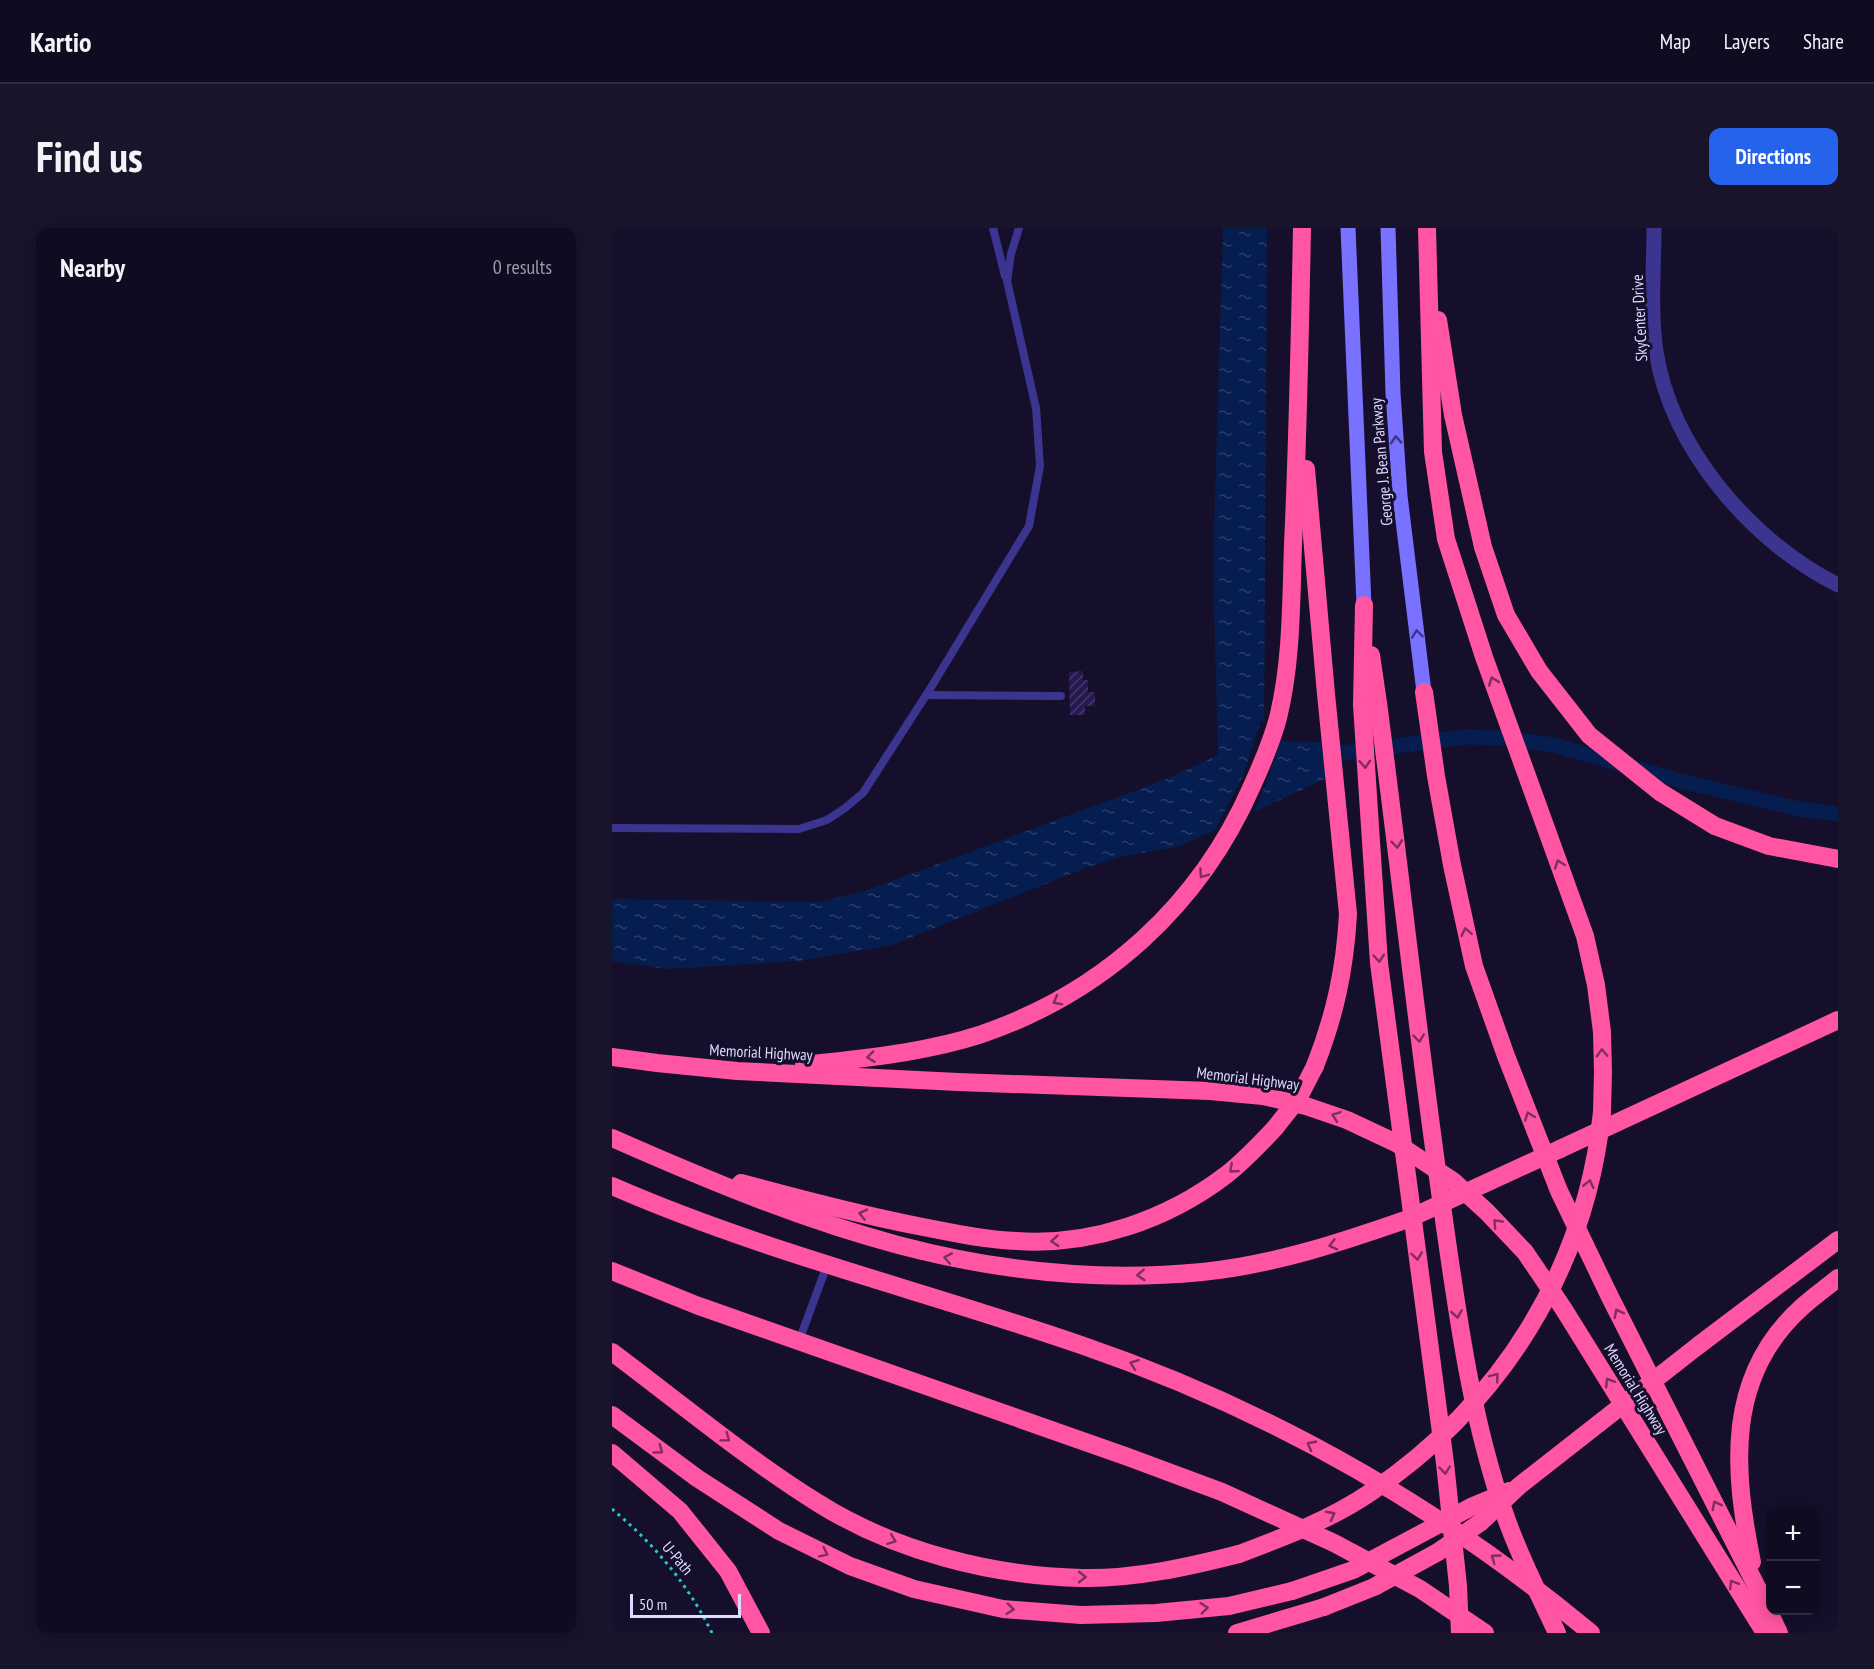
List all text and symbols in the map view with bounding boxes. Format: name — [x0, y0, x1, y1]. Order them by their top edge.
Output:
text: Kartio — [30, 23, 92, 60]
text: Map — [1660, 28, 1691, 55]
text: Layers — [1724, 28, 1770, 55]
text: Share — [1803, 28, 1844, 55]
button: Directions — [1709, 128, 1838, 185]
text: Find us — [36, 129, 143, 184]
text: Nearby — [60, 251, 125, 284]
text: 0 results — [493, 254, 552, 280]
street label: SkyCenter Drive — [1627, 274, 1651, 362]
street label: George J. Bean Parkway — [1365, 397, 1397, 527]
one-way arrow — [1390, 436, 1403, 445]
one-way arrow — [1411, 630, 1424, 639]
one-way arrow — [1487, 676, 1500, 687]
one-way arrow — [1358, 759, 1371, 768]
one-way arrow — [1390, 839, 1402, 849]
one-way arrow — [1554, 859, 1567, 870]
one-way arrow — [1199, 867, 1210, 878]
one-way arrow — [1461, 927, 1474, 937]
one-way arrow — [1372, 954, 1385, 963]
one-way arrow — [1052, 994, 1063, 1005]
one-way arrow — [1412, 1033, 1425, 1042]
street label: Memorial Highway — [709, 1039, 813, 1065]
one-way arrow — [1596, 1049, 1609, 1058]
one-way arrow — [867, 1051, 876, 1063]
street label: Memorial Highway — [1195, 1062, 1301, 1094]
one-way arrow — [1331, 1111, 1342, 1124]
one-way arrow — [1524, 1111, 1536, 1122]
one-way arrow — [1229, 1162, 1240, 1173]
one-way arrow — [1582, 1180, 1595, 1190]
one-way arrow — [858, 1209, 868, 1222]
one-way arrow — [1494, 1219, 1505, 1230]
one-way arrow — [1051, 1234, 1060, 1247]
one-way arrow — [1328, 1237, 1338, 1250]
one-way arrow — [1411, 1251, 1423, 1260]
one-way arrow — [943, 1252, 953, 1265]
one-way arrow — [1137, 1269, 1146, 1282]
one-way arrow — [1613, 1308, 1625, 1319]
one-way arrow — [1451, 1309, 1463, 1319]
street label: Memorial Highway — [1600, 1340, 1672, 1438]
one-way arrow — [1129, 1359, 1140, 1371]
one-way arrow — [1488, 1373, 1499, 1384]
one-way arrow — [1604, 1378, 1616, 1388]
one-way arrow — [719, 1431, 730, 1442]
one-way arrow — [1307, 1441, 1318, 1452]
one-way arrow — [653, 1443, 664, 1454]
one-way arrow — [1438, 1465, 1451, 1474]
one-way arrow — [1712, 1501, 1723, 1512]
map controls — [1766, 1507, 1820, 1615]
button: + — [1766, 1507, 1820, 1561]
one-way arrow — [1325, 1511, 1335, 1522]
one-way arrow — [886, 1532, 896, 1545]
street label: U-Path — [658, 1537, 698, 1579]
one-way arrow — [818, 1546, 829, 1557]
one-way arrow — [1491, 1554, 1502, 1565]
button: − — [1766, 1561, 1820, 1615]
one-way arrow — [1077, 1571, 1086, 1583]
one-way arrow — [1729, 1580, 1741, 1590]
scale bar — [630, 1591, 741, 1618]
text: 50 m — [639, 1594, 667, 1614]
one-way arrow — [1005, 1602, 1015, 1615]
one-way arrow — [1200, 1602, 1209, 1615]

